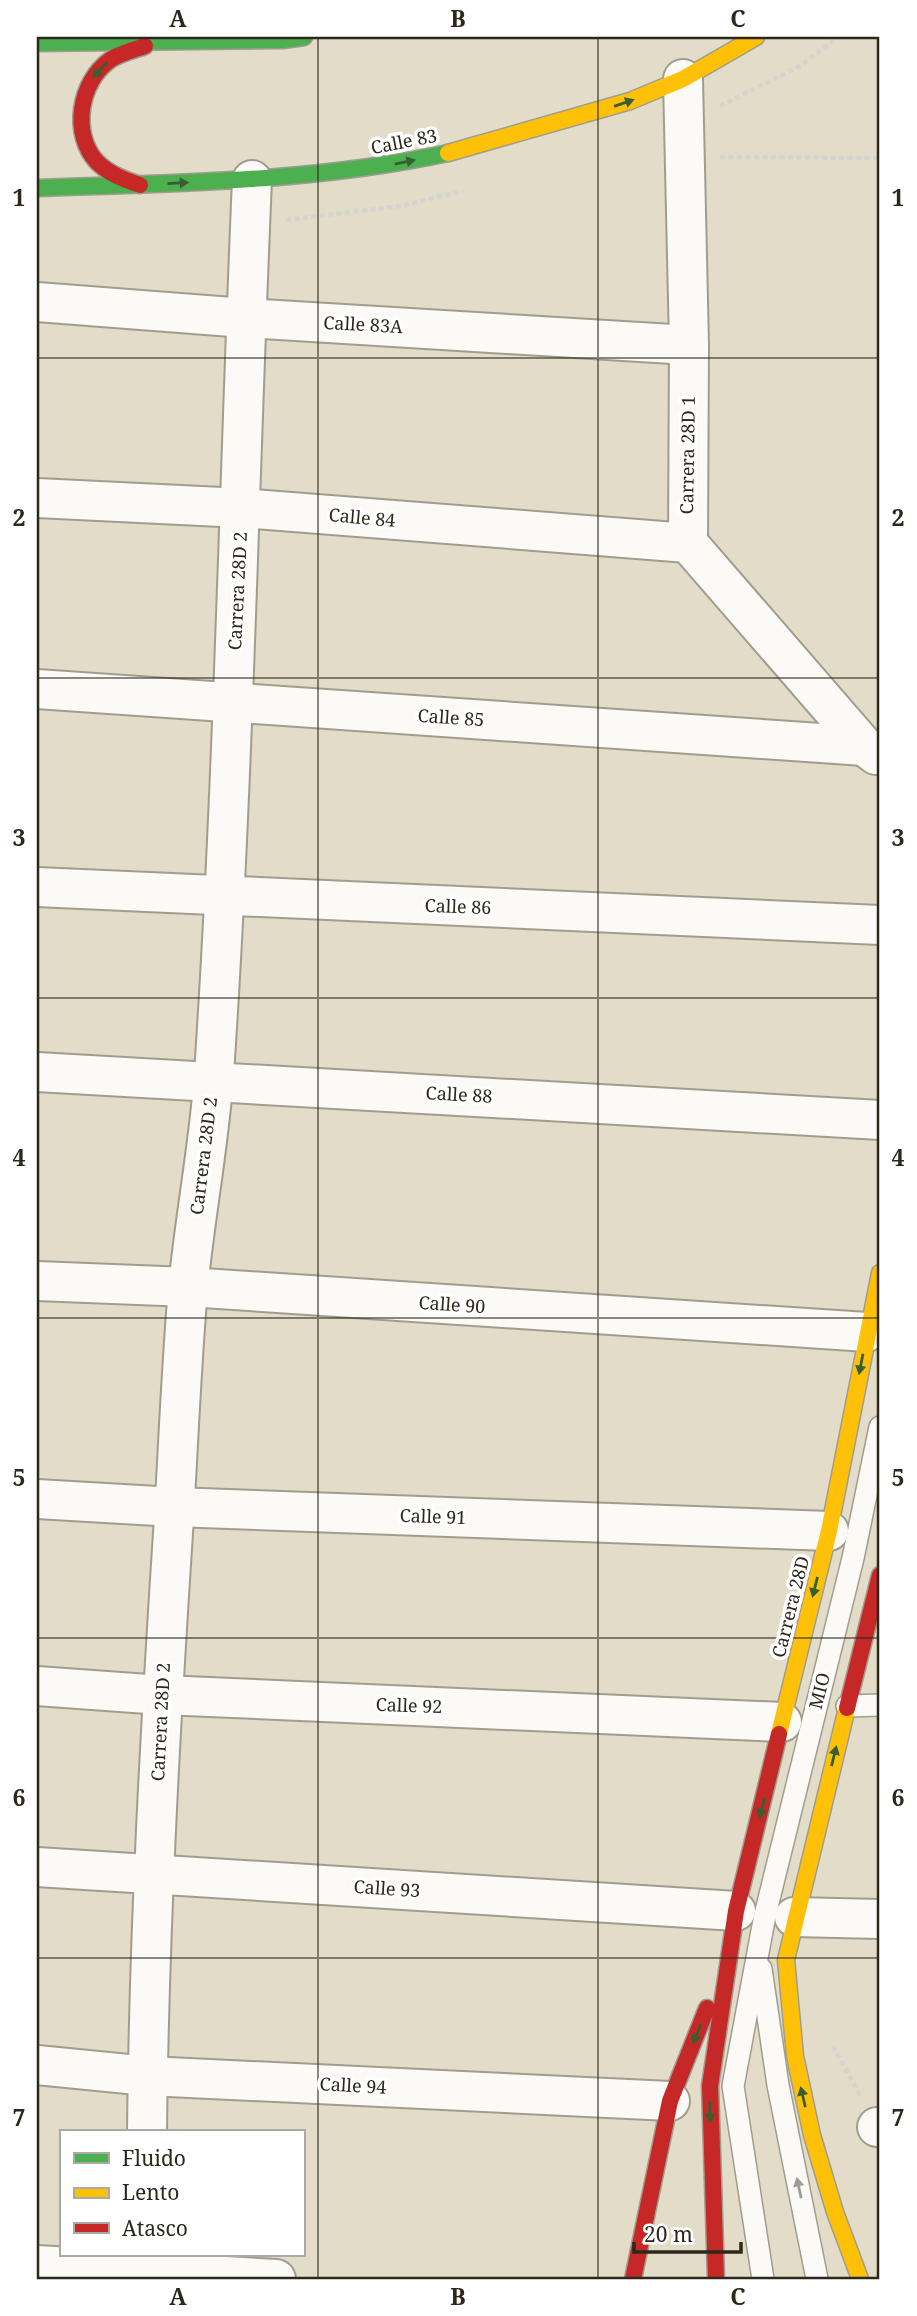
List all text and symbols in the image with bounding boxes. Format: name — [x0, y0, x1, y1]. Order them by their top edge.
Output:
text: A — [169, 2, 187, 34]
text: B — [450, 2, 466, 34]
text: C — [730, 2, 746, 34]
one-way arrow — [93, 61, 109, 78]
one-way arrow — [614, 97, 635, 108]
street label: Calle 83 — [369, 123, 439, 159]
one-way arrow — [394, 157, 416, 168]
one-way arrow — [168, 178, 190, 189]
text: 1 — [13, 181, 26, 213]
text: 1 — [892, 181, 905, 213]
street label: Calle 83A — [323, 310, 404, 338]
street label: Carrera 28D 1 — [674, 395, 700, 515]
text: 2 — [13, 501, 26, 533]
text: 2 — [892, 501, 905, 533]
street label: Calle 84 — [328, 502, 396, 532]
street label: Carrera 28D 2 — [222, 531, 252, 651]
street label: Calle 85 — [417, 703, 485, 731]
text: 3 — [13, 821, 26, 853]
text: 3 — [892, 821, 905, 853]
street label: Calle 86 — [424, 893, 492, 919]
street label: Calle 88 — [425, 1080, 493, 1108]
street label: Carrera 28D 2 — [184, 1096, 222, 1216]
text: 4 — [13, 1141, 26, 1173]
text: 4 — [892, 1141, 905, 1173]
street label: Calle 90 — [418, 1290, 486, 1318]
one-way arrow — [855, 1353, 866, 1375]
text: 5 — [13, 1461, 26, 1493]
text: 5 — [892, 1461, 905, 1493]
street label: Calle 91 — [399, 1503, 467, 1529]
street label: Carrera 28D — [766, 1553, 814, 1660]
one-way arrow — [809, 1576, 820, 1598]
street label: Carrera 28D 2 — [145, 1662, 175, 1782]
street label: MIO — [803, 1670, 835, 1712]
street label: Calle 92 — [375, 1692, 443, 1718]
one-way arrow — [829, 1745, 840, 1767]
text: 6 — [13, 1781, 26, 1813]
text: 6 — [892, 1781, 905, 1813]
one-way arrow — [756, 1797, 767, 1819]
street label: Calle 93 — [353, 1874, 421, 1902]
one-way arrow — [691, 2023, 702, 2044]
street label: Calle 94 — [319, 2071, 387, 2099]
one-way arrow — [798, 2086, 809, 2108]
text: 7 — [13, 2101, 26, 2133]
text: 7 — [892, 2101, 905, 2133]
one-way arrow — [704, 2102, 716, 2124]
legend — [60, 2130, 304, 2256]
text: Fluido — [122, 2144, 186, 2172]
one-way arrow — [793, 2177, 804, 2199]
text: Lento — [122, 2178, 179, 2206]
scale bar — [634, 2211, 740, 2255]
text: Atasco — [122, 2214, 188, 2242]
text: 20 m — [644, 2220, 693, 2248]
text: A — [169, 2280, 187, 2312]
text: B — [450, 2280, 466, 2312]
text: C — [730, 2280, 746, 2312]

